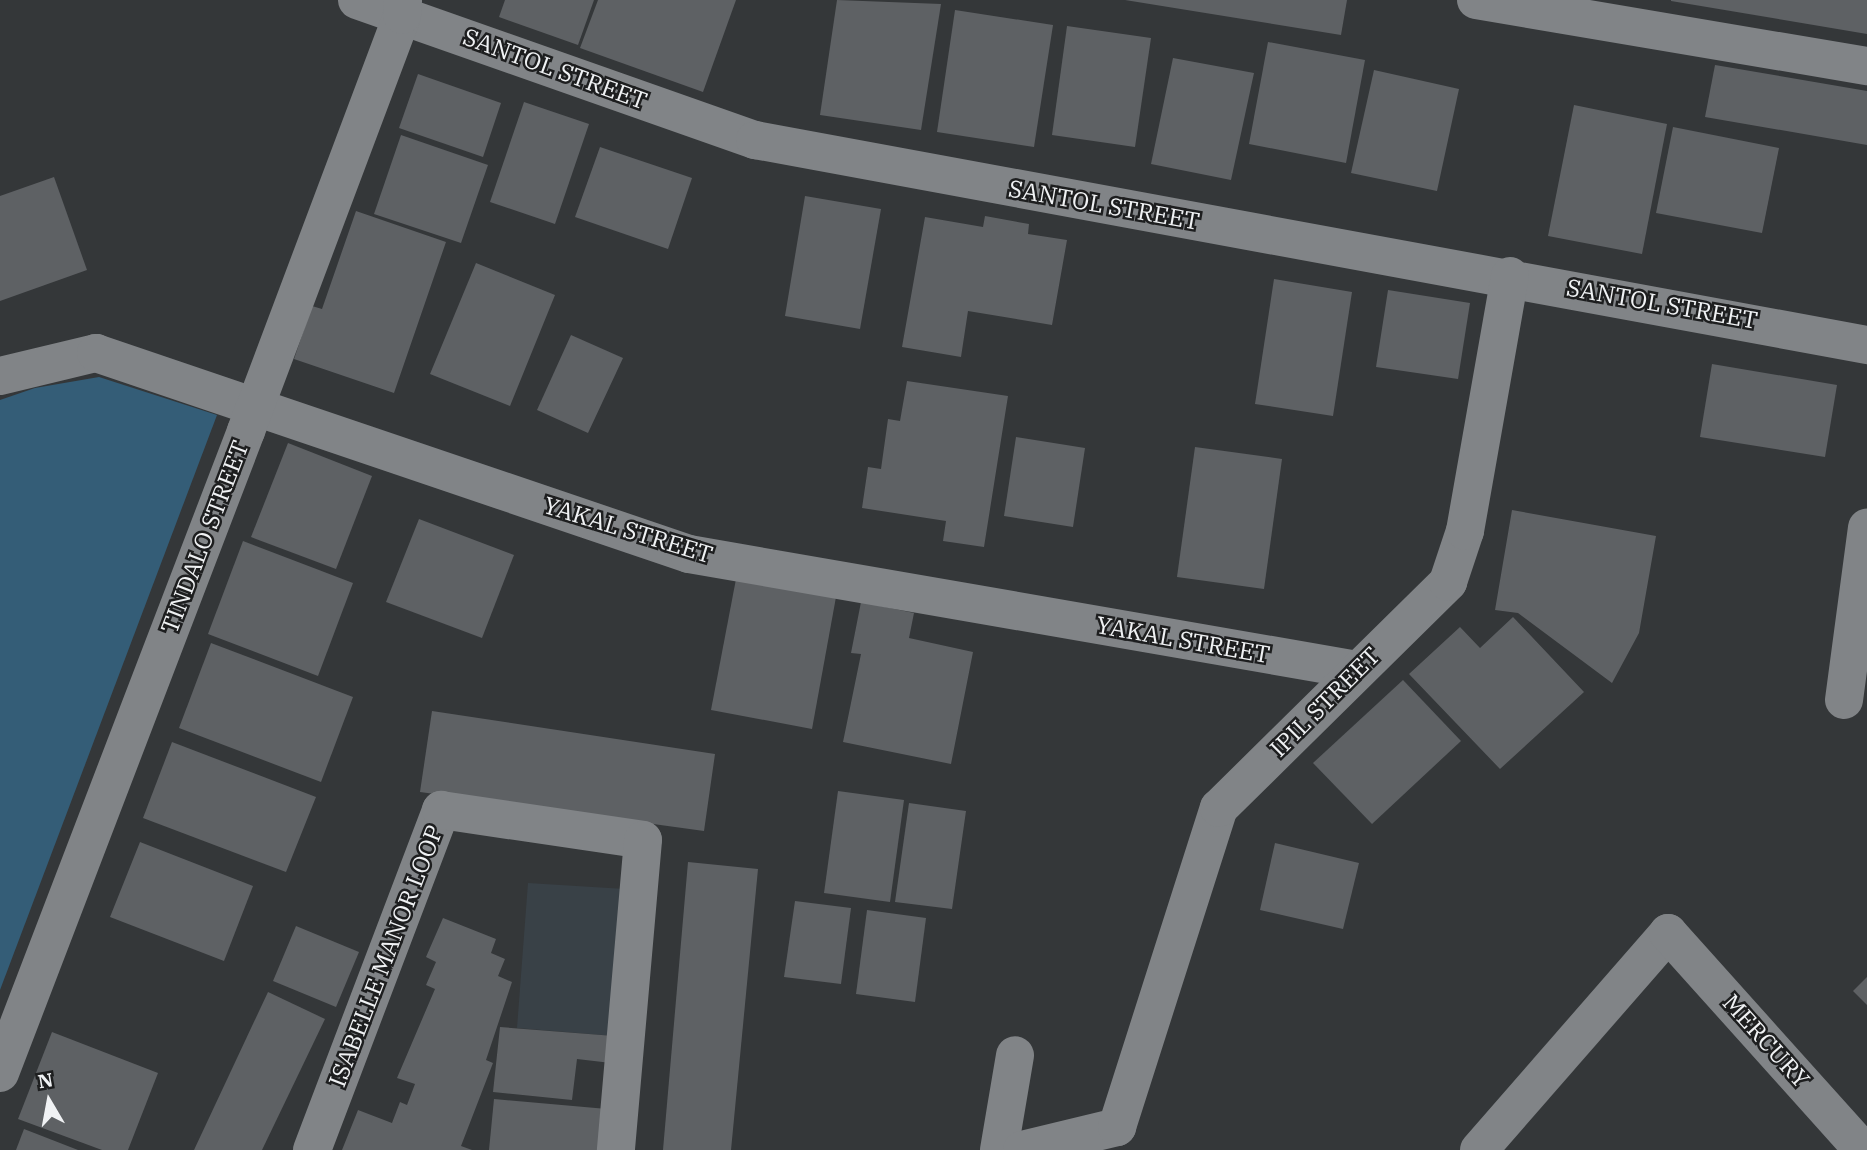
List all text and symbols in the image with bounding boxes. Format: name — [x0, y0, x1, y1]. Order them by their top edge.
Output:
street label: SANTOL STREET — [459, 22, 651, 116]
street label: SANTOL STREET — [1006, 174, 1202, 236]
street label: SANTOL STREET — [1564, 273, 1760, 335]
street label: TINDALO STREET — [155, 437, 255, 637]
street label: YAKAL STREET — [540, 491, 716, 569]
street label: YAKAL STREET — [1094, 611, 1272, 669]
street label: IPIL STREET — [1264, 641, 1386, 763]
street label: ISABELLE MANOR LOOP — [323, 821, 449, 1091]
street label: MERCURY — [1717, 988, 1815, 1094]
north arrow — [14, 1066, 84, 1136]
text: N — [36, 1067, 55, 1093]

